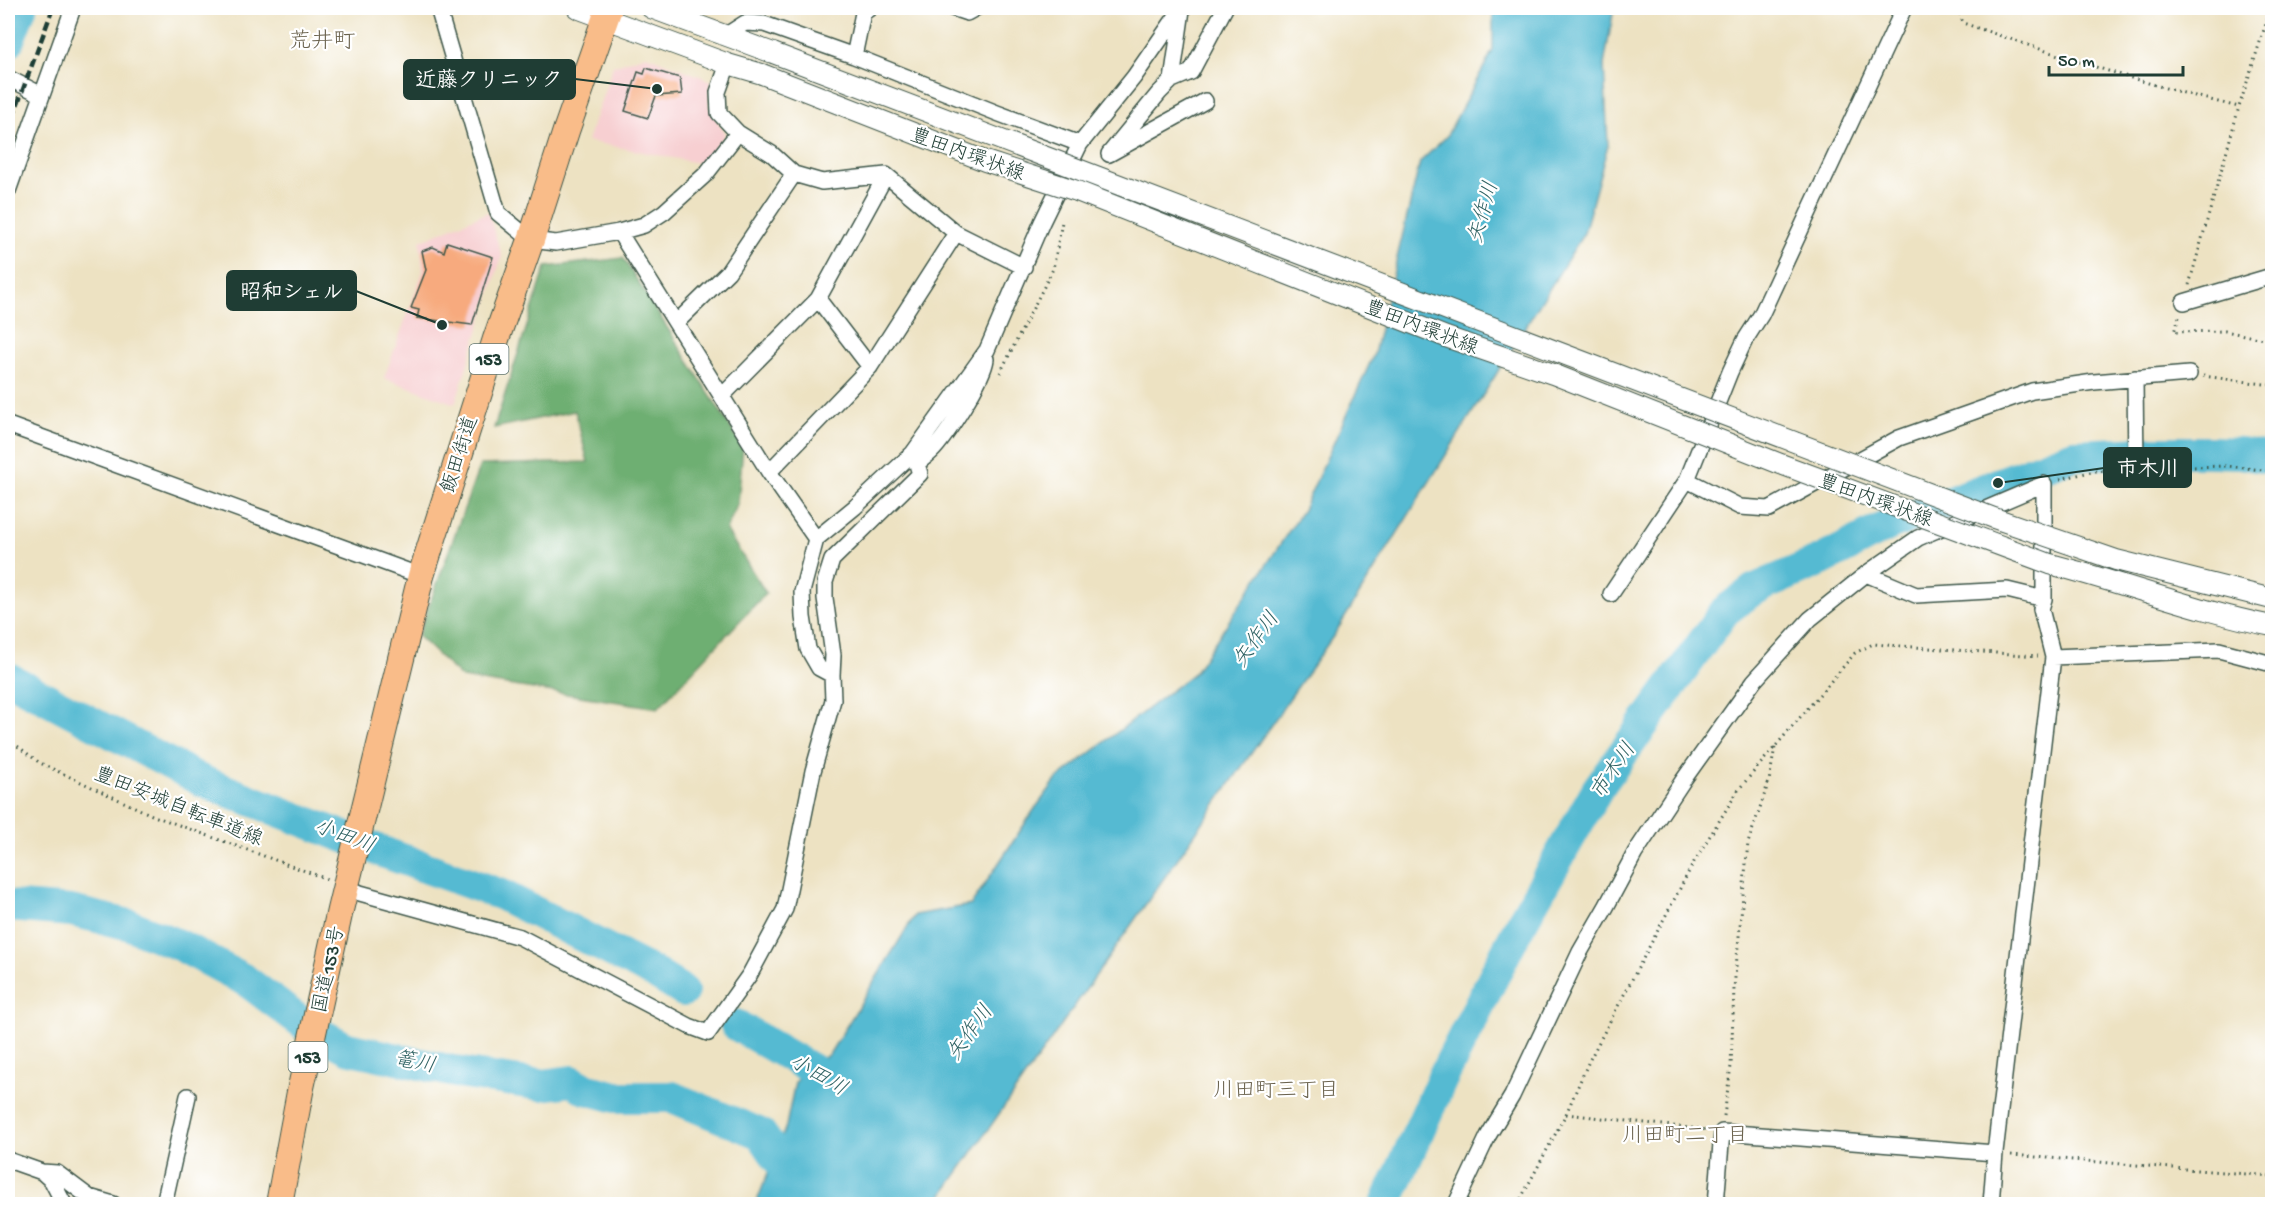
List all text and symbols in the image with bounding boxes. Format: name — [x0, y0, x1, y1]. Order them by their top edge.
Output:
district label: 荒井町 — [289, 29, 355, 56]
scale bar — [2049, 39, 2182, 77]
text: 50 m — [2058, 52, 2095, 73]
callout: 近藤クリニック — [404, 60, 575, 99]
text: 近藤クリニック — [416, 68, 563, 95]
street label: 豊田内環状線 — [906, 123, 1028, 188]
water label: 矢作川 — [1463, 179, 1506, 247]
callout: 昭和シェル — [227, 271, 356, 310]
text: 昭和シェル — [240, 281, 344, 307]
street label: 豊田内環状線 — [1361, 295, 1482, 362]
road number: 153 — [470, 344, 508, 374]
street label: 飯田街道 — [437, 413, 485, 497]
callout: 市木川 — [2104, 448, 2191, 487]
text: 市木川 — [2117, 457, 2180, 484]
street label: 豊田内環状線 — [1814, 469, 1936, 534]
water label: 矢作川 — [1228, 607, 1286, 674]
water label: 市木川 — [1586, 738, 1643, 805]
street label: 豊田安城自転車道線 — [90, 762, 266, 853]
water label: 小田川 — [310, 814, 378, 861]
street label: 国道153号 — [309, 924, 351, 1016]
water label: 矢作川 — [942, 1000, 1000, 1067]
road number: 153 — [288, 1042, 328, 1072]
water label: 篭川 — [391, 1046, 438, 1081]
water label: 小田川 — [784, 1050, 851, 1104]
district label: 川田町三丁目 — [1213, 1079, 1339, 1105]
district label: 川田町二丁目 — [1622, 1124, 1748, 1150]

